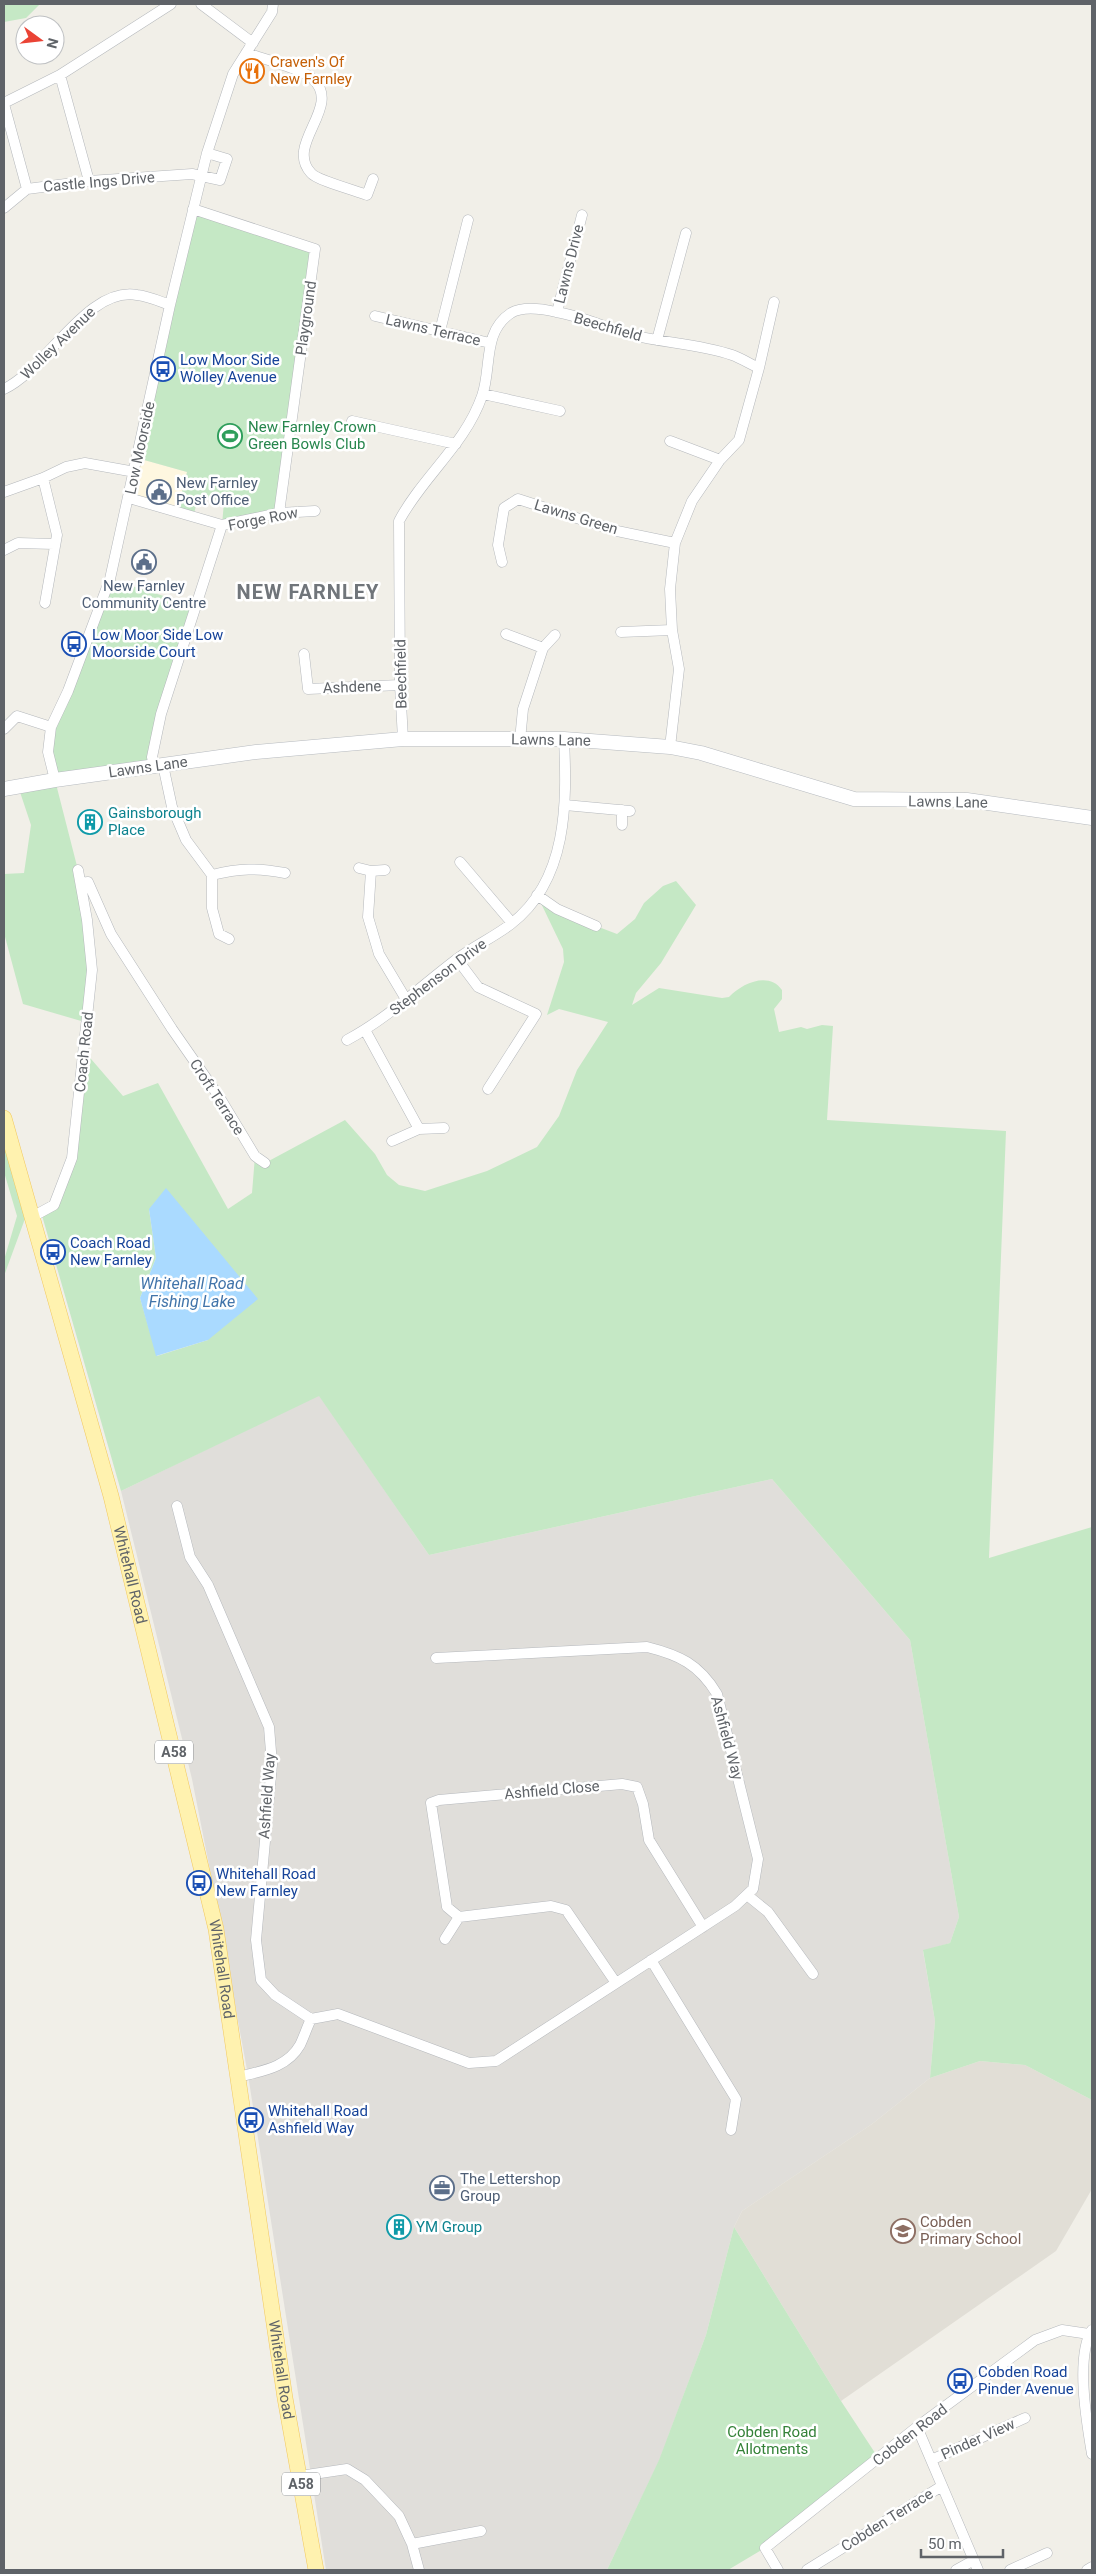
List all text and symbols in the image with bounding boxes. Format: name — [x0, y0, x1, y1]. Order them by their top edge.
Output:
north arrow — [15, 15, 65, 65]
text: N — [44, 37, 62, 50]
place label: Craven's Of New Farnley — [270, 53, 352, 88]
restaurant icon: Craven's Of New Farnley — [239, 58, 265, 84]
street label: Castle Ings Drive — [43, 168, 156, 196]
street label: Lawns Drive — [550, 223, 588, 305]
street label: Playground — [292, 280, 320, 356]
street label: Wolley Avenue — [17, 303, 99, 383]
street label: Beechfield — [572, 309, 644, 345]
street label: Lawns Terrace — [384, 310, 482, 350]
place label: Low Moor Side Wolley Avenue — [180, 351, 280, 386]
bus stop icon: Low Moor Side Wolley Avenue — [150, 356, 176, 382]
street label: Low Moorside — [121, 400, 159, 496]
place label: New Farnley Crown Green Bowls Club — [248, 418, 376, 453]
sports icon: New Farnley Crown Green Bowls Club — [217, 423, 243, 449]
place label: New Farnley Post Office — [176, 474, 258, 509]
public building icon: New Farnley Post Office — [146, 479, 172, 505]
street label: Lawns Green — [532, 496, 620, 538]
street label: Forge Row — [227, 503, 299, 535]
public building icon: New Farnley Community Centre — [131, 549, 157, 575]
place label: New Farnley Community Centre — [82, 577, 206, 612]
district label: NEW FARNLEY — [237, 580, 379, 604]
place label: Low Moor Side Low Moorside Court — [92, 626, 223, 661]
bus stop icon: Low Moor Side Low Moorside Court — [61, 631, 87, 657]
street label: Beechfield — [391, 639, 411, 709]
street label: Ashdene — [322, 677, 382, 697]
street label: Lawns Lane — [511, 730, 591, 750]
street label: Lawns Lane — [107, 753, 189, 781]
street label: Lawns Lane — [908, 792, 988, 812]
place label: Gainsborough Place — [108, 804, 201, 839]
building icon: Gainsborough Place — [77, 809, 103, 835]
street label: Stephenson Drive — [386, 935, 490, 1019]
street label: Coach Road — [71, 1011, 97, 1093]
street label: Croft Terrace — [186, 1056, 248, 1138]
place label: Coach Road New Farnley — [70, 1234, 152, 1269]
bus stop icon: Coach Road New Farnley — [40, 1239, 66, 1265]
water label: Whitehall Road Fishing Lake — [140, 1274, 244, 1311]
street label: Whitehall Road — [110, 1524, 151, 1626]
street label: Ashfield Way — [707, 1694, 747, 1782]
road number: A58 — [155, 1740, 193, 1764]
street label: Ashfield Way — [255, 1752, 279, 1840]
street label: Ashfield Close — [504, 1777, 600, 1803]
place label: Whitehall Road New Farnley — [216, 1865, 316, 1900]
bus stop icon: Whitehall Road New Farnley — [186, 1870, 212, 1896]
street label: Whitehall Road — [205, 1918, 238, 2020]
place label: Whitehall Road Ashfield Way — [268, 2102, 368, 2137]
bus stop icon: Whitehall Road Ashfield Way — [238, 2107, 264, 2133]
place label: The Lettershop Group — [460, 2170, 561, 2205]
office icon: The Lettershop Group — [429, 2175, 455, 2201]
place label: Cobden Primary School — [920, 2213, 1021, 2248]
building icon: YM Group — [386, 2214, 412, 2240]
place label: YM Group — [416, 2218, 482, 2236]
school or university icon: Cobden Primary School — [890, 2218, 916, 2244]
street label: Whitehall Road — [265, 2319, 298, 2421]
place label: Cobden Road Pinder Avenue — [978, 2363, 1074, 2398]
bus stop icon: Cobden Road Pinder Avenue — [947, 2368, 973, 2394]
street label: Cobden Road — [869, 2400, 951, 2470]
street label: Pinder View — [938, 2415, 1018, 2463]
park label: Cobden Road Allotments — [727, 2423, 817, 2458]
road number: A58 — [282, 2472, 320, 2496]
street label: Cobden Terrace — [838, 2485, 936, 2555]
scale bar — [921, 2526, 1004, 2558]
text: 50 m — [928, 2535, 962, 2553]

